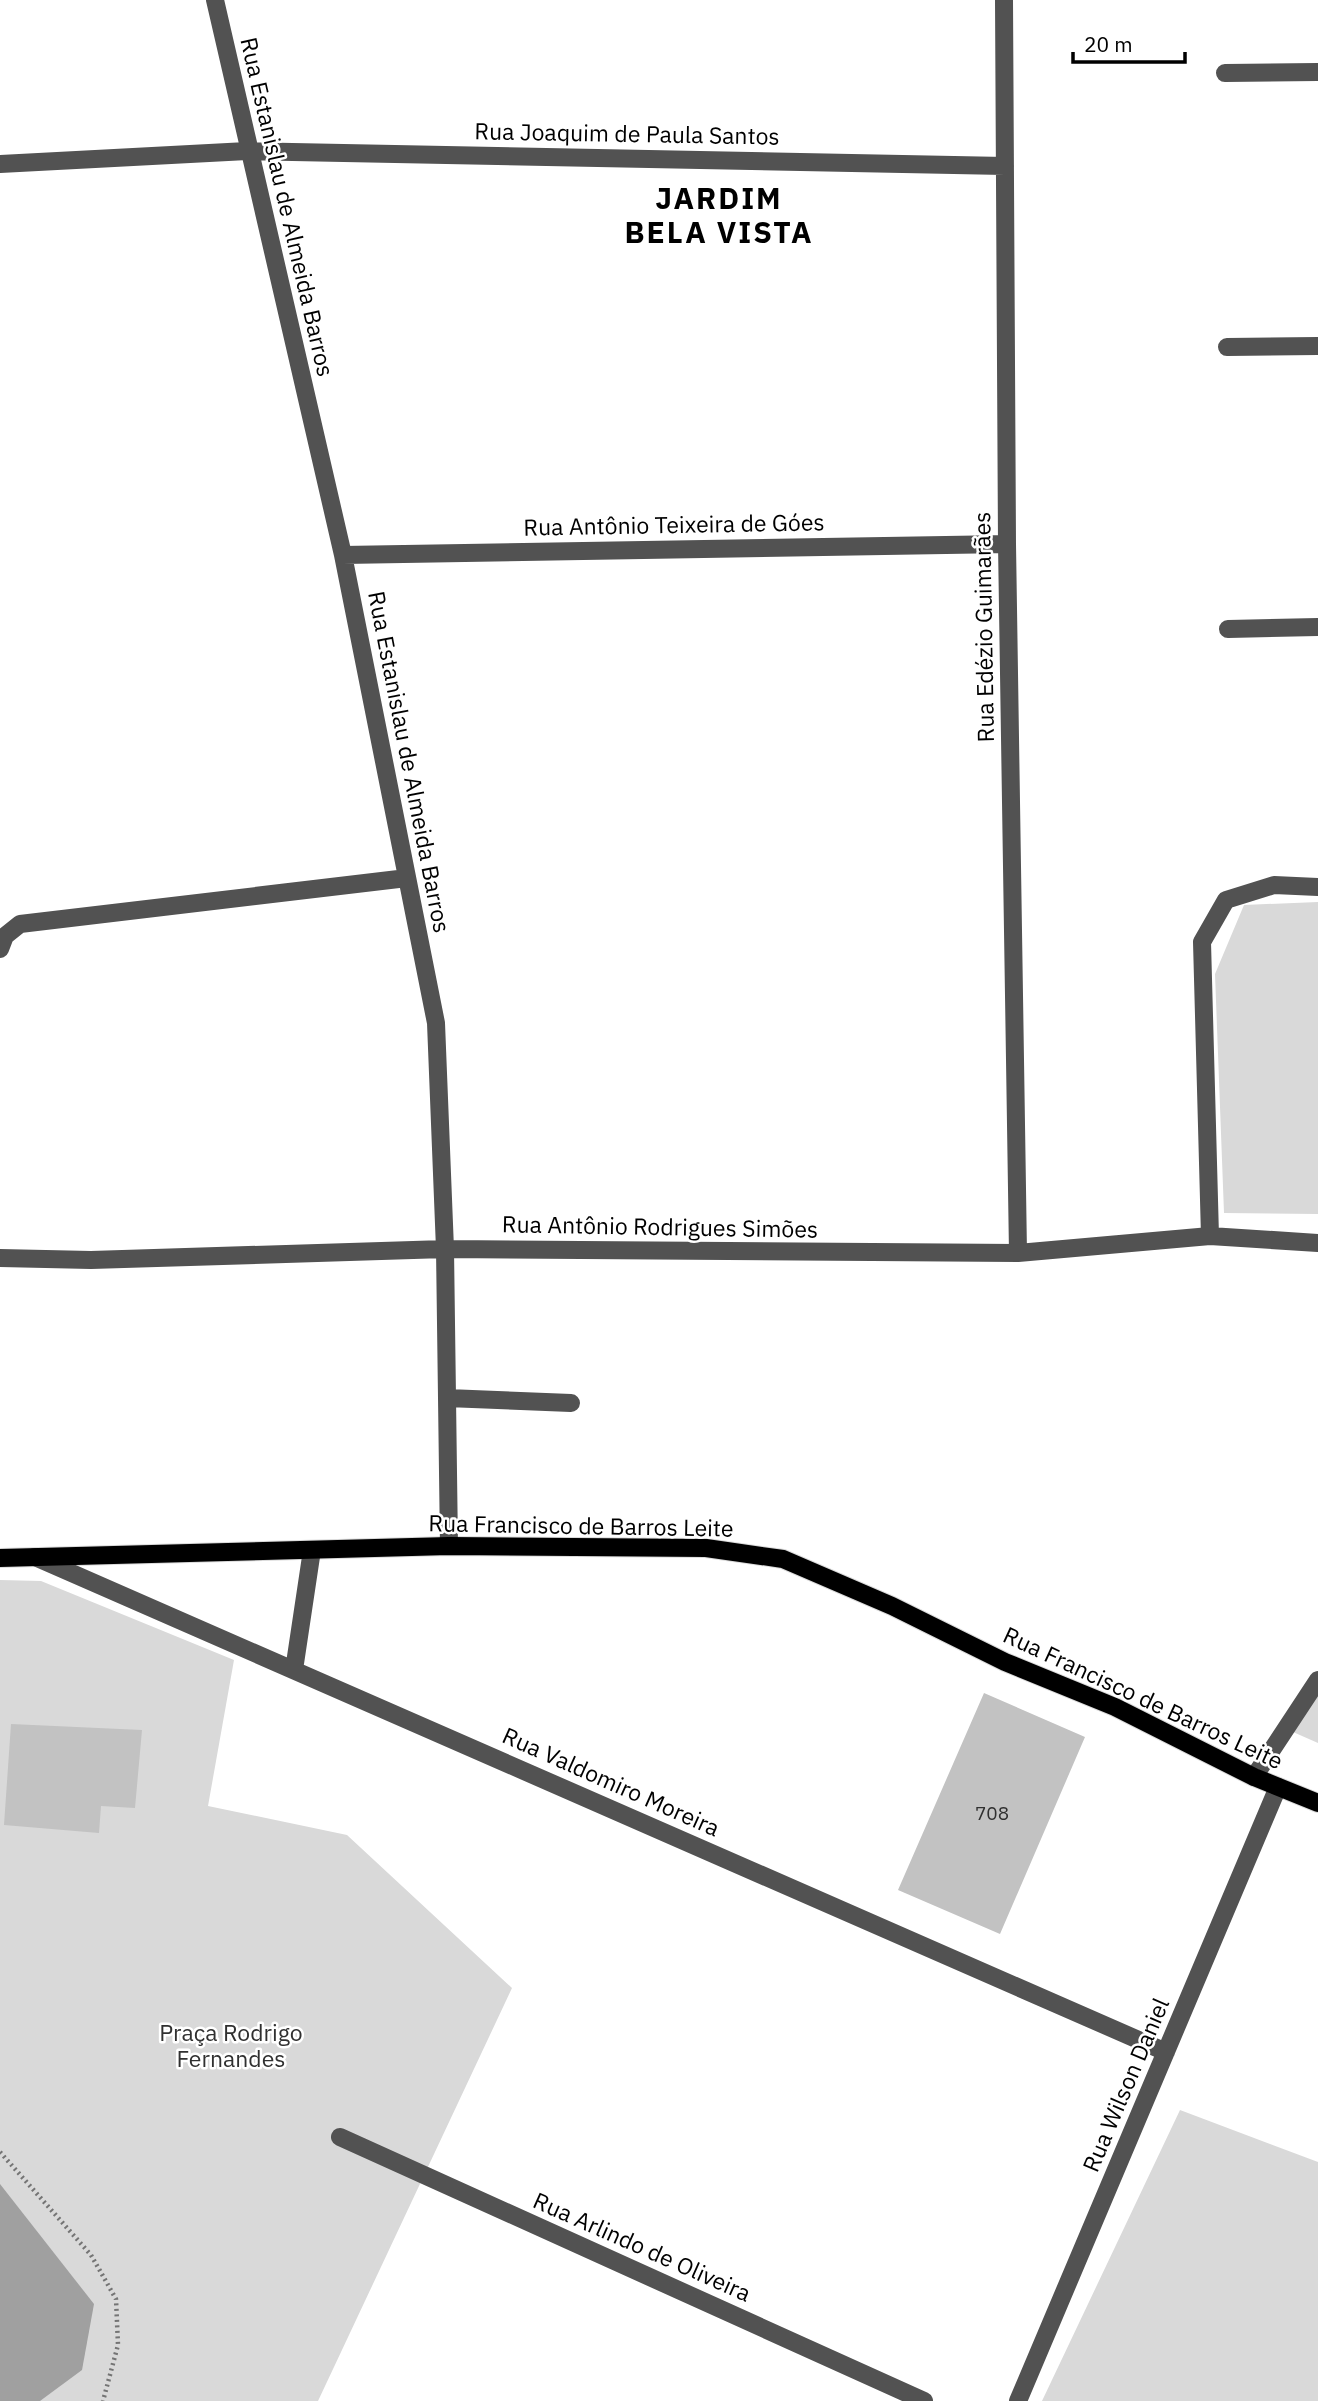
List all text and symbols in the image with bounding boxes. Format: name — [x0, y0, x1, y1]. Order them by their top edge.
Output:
scale bar — [1073, 21, 1185, 65]
text: 20 m — [1084, 30, 1133, 58]
street label: Rua Estanislau de Almeida Barros — [234, 34, 342, 379]
street label: Rua Joaquim de Paula Santos — [474, 115, 780, 151]
district label: JARDIM BELA VISTA — [625, 178, 813, 251]
street label: Rua Antônio Teixeira de Góes — [523, 506, 825, 542]
street label: Rua Edézio Guimarães — [966, 511, 1000, 743]
street label: Rua Estanislau de Almeida Barros — [362, 588, 458, 935]
street label: Rua Antônio Rodrigues Simões — [502, 1208, 818, 1244]
street label: Rua Francisco de Barros Leite — [428, 1507, 734, 1543]
street label: Rua Francisco de Barros Leite — [999, 1619, 1288, 1775]
street label: Rua Valdomiro Moreira — [498, 1720, 725, 1843]
house number: 708 — [975, 1801, 1009, 1825]
street label: Rua Wilson Daniel — [1075, 1993, 1175, 2176]
park label: Praça Rodrigo Fernandes — [159, 2017, 303, 2073]
street label: Rua Arlindo de Oliveira — [529, 2185, 756, 2308]

